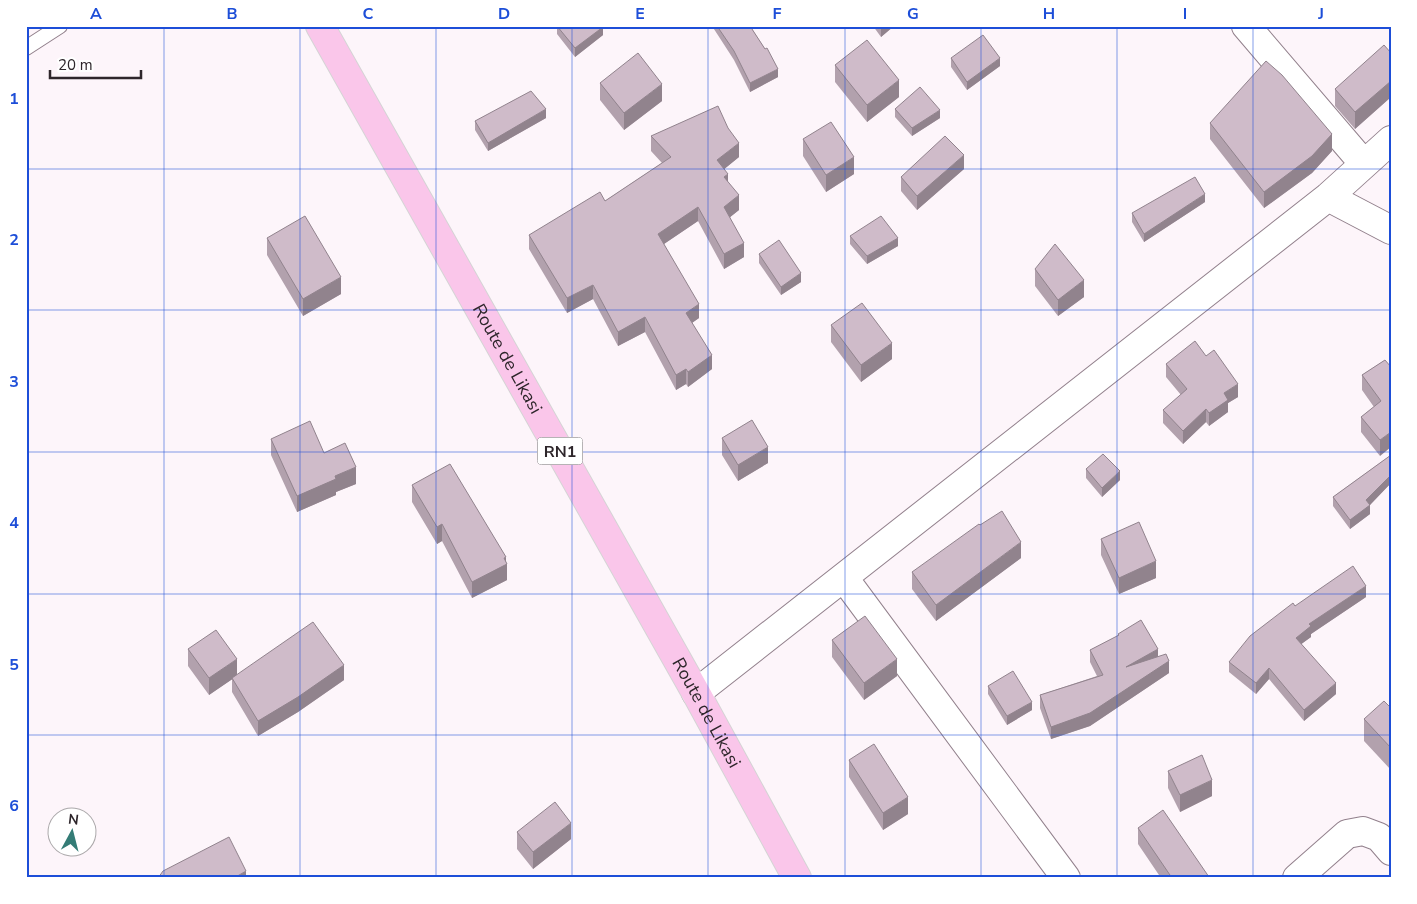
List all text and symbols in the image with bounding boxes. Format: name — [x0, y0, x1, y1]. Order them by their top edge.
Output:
text: A — [90, 3, 102, 25]
text: B — [226, 3, 238, 25]
text: C — [363, 3, 374, 25]
text: D — [498, 3, 510, 25]
text: E — [635, 3, 645, 25]
text: F — [773, 3, 782, 25]
text: G — [907, 3, 919, 25]
text: H — [1043, 3, 1055, 25]
text: I — [1183, 3, 1187, 25]
text: J — [1317, 3, 1324, 25]
scale bar — [50, 48, 141, 80]
text: 20 m — [58, 55, 93, 75]
text: 1 — [9, 88, 19, 110]
text: 2 — [9, 229, 19, 251]
street label: Route de Likasi — [467, 300, 548, 418]
text: 3 — [9, 371, 19, 393]
road number: RN1 — [538, 438, 582, 464]
text: 4 — [9, 512, 19, 534]
street label: Route de Likasi — [666, 653, 747, 772]
text: 5 — [9, 654, 19, 676]
text: 6 — [9, 795, 19, 817]
north arrow — [48, 806, 98, 856]
text: N — [67, 810, 80, 830]

